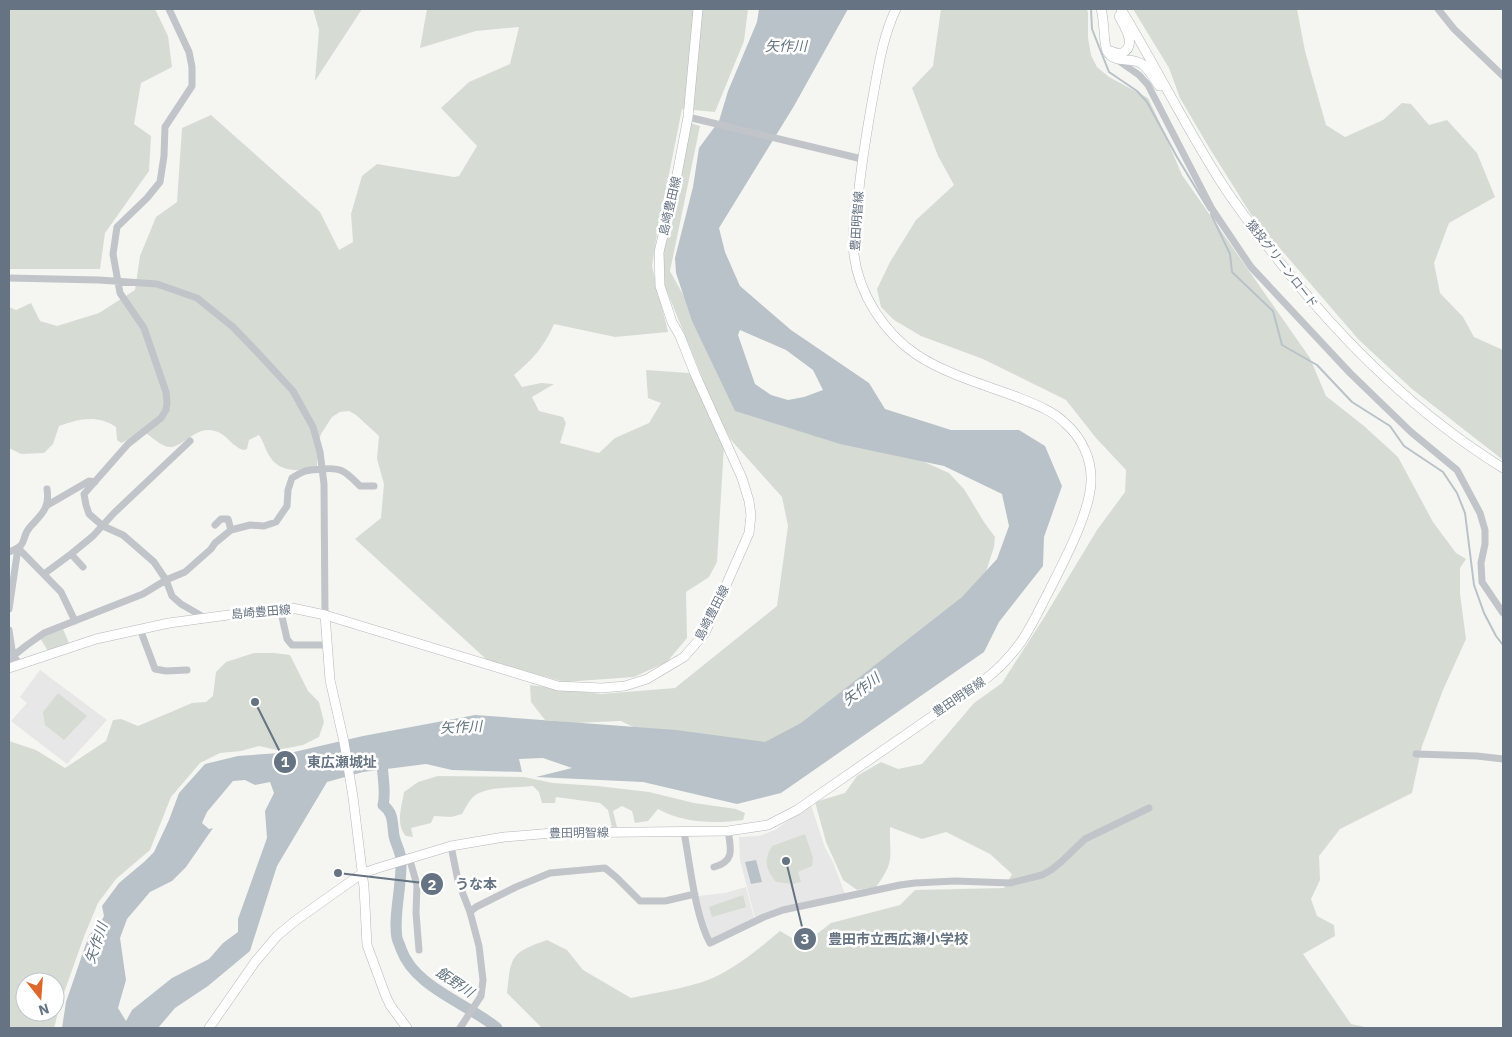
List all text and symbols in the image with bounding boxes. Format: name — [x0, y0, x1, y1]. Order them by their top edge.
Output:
water label: 矢作川 — [765, 37, 809, 55]
street label: 島崎豊田線 — [655, 175, 684, 237]
street label: 豊田明智線 — [847, 191, 866, 251]
street label: 猿投グリーンロード — [1243, 217, 1321, 311]
street label: 島崎豊田線 — [691, 583, 732, 643]
street label: 島崎豊田線 — [230, 601, 292, 622]
water label: 矢作川 — [839, 668, 885, 709]
street label: 豊田明智線 — [930, 674, 988, 720]
water label: 矢作川 — [440, 717, 484, 737]
callout: 東広瀬城址 — [272, 747, 387, 776]
text: 1 — [280, 752, 290, 771]
text: 東広瀬城址 — [307, 753, 377, 771]
street label: 豊田明智線 — [549, 824, 609, 841]
callout: うな本 — [420, 870, 507, 899]
text: 2 — [427, 875, 437, 894]
text: うな本 — [455, 875, 497, 893]
water label: 矢作川 — [81, 918, 112, 966]
callout: 豊田市立西広瀬小学校 — [793, 925, 978, 954]
text: 3 — [800, 929, 810, 948]
text: 豊田市立西広瀬小学校 — [828, 930, 968, 948]
water label: 飯野川 — [433, 963, 479, 1002]
north arrow — [15, 972, 65, 1022]
text: N — [36, 999, 51, 1020]

